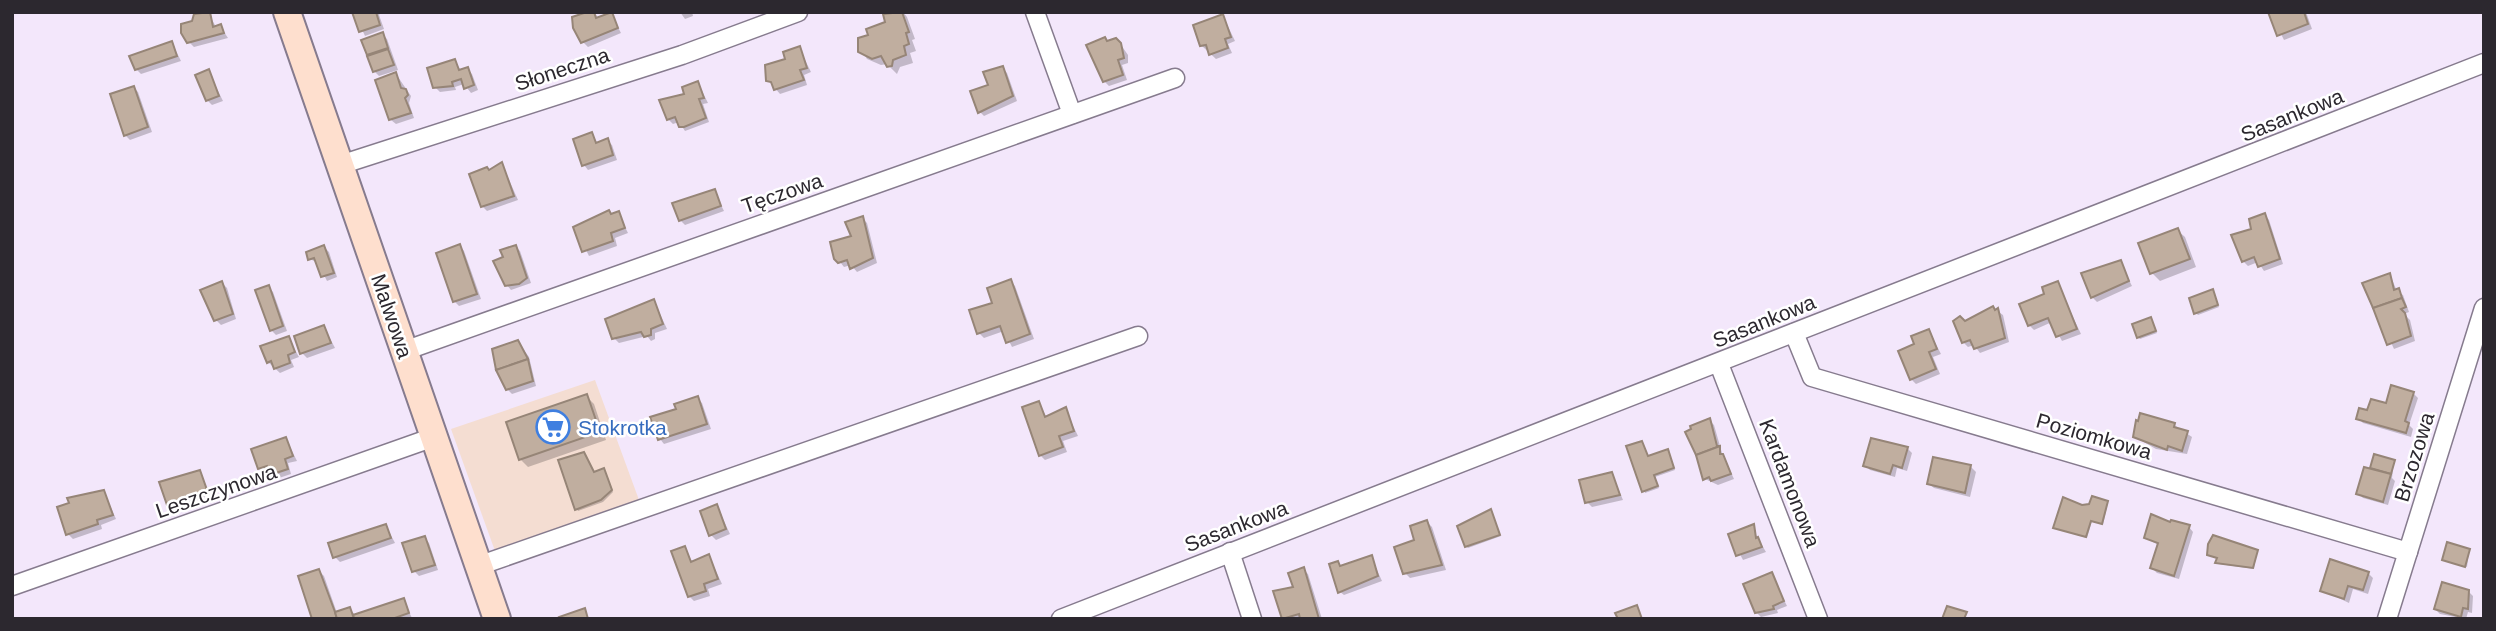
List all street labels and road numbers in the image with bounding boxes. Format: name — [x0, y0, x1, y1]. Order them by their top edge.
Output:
street label: Słoneczna — [512, 43, 612, 95]
street label: Sasankowa — [2237, 84, 2347, 146]
street label: Tęczowa — [739, 168, 826, 218]
street label: Malwowa — [367, 271, 417, 361]
street label: Sasankowa — [1709, 290, 1819, 352]
street label: Poziomkowa — [2034, 409, 2155, 464]
street label: Brzozowa — [2390, 409, 2439, 504]
street label: Kardamonowa — [1755, 416, 1825, 551]
street label: Leszczynowa — [153, 460, 280, 522]
street label: Sasankowa — [1181, 496, 1291, 556]

